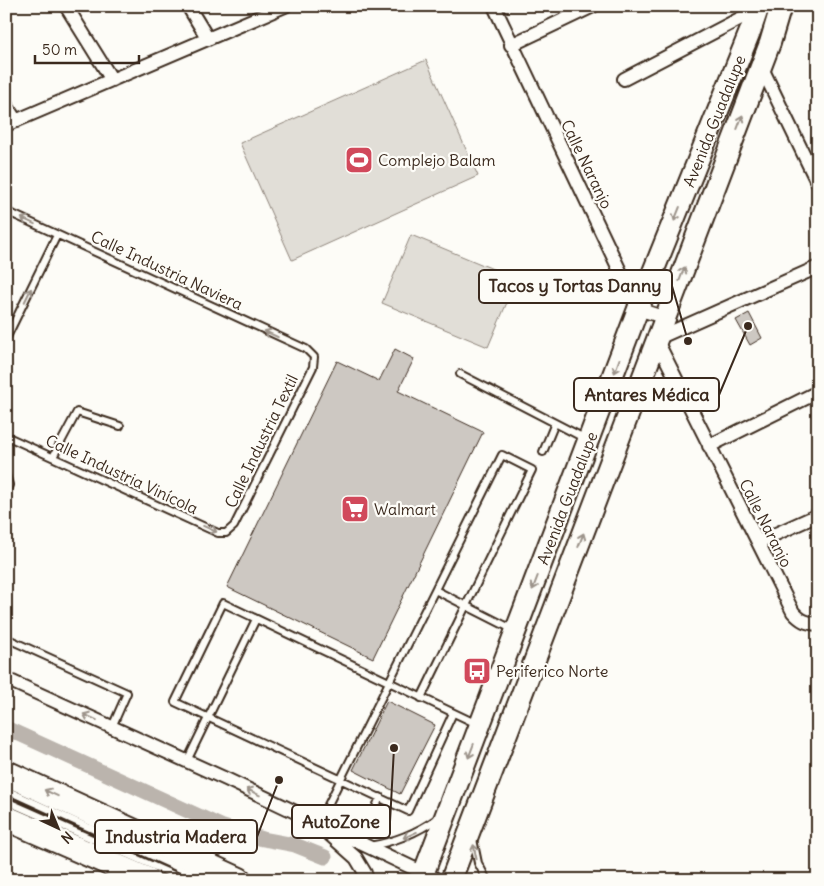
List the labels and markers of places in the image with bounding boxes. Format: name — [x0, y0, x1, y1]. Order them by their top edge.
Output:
sports icon: Complejo Balam — [344, 145, 374, 175]
place label: Complejo Balam — [378, 150, 495, 170]
callout: Tacos y Tortas Danny — [479, 270, 672, 303]
callout: Antares Médica — [574, 378, 719, 411]
supermarket icon: Walmart — [340, 494, 370, 524]
place label: Walmart — [374, 499, 436, 519]
bus stop icon: Periferico Norte — [462, 656, 492, 686]
place label: Periferico Norte — [496, 661, 608, 681]
callout: AutoZone — [292, 805, 390, 838]
callout: Industria Madera — [95, 820, 257, 853]

